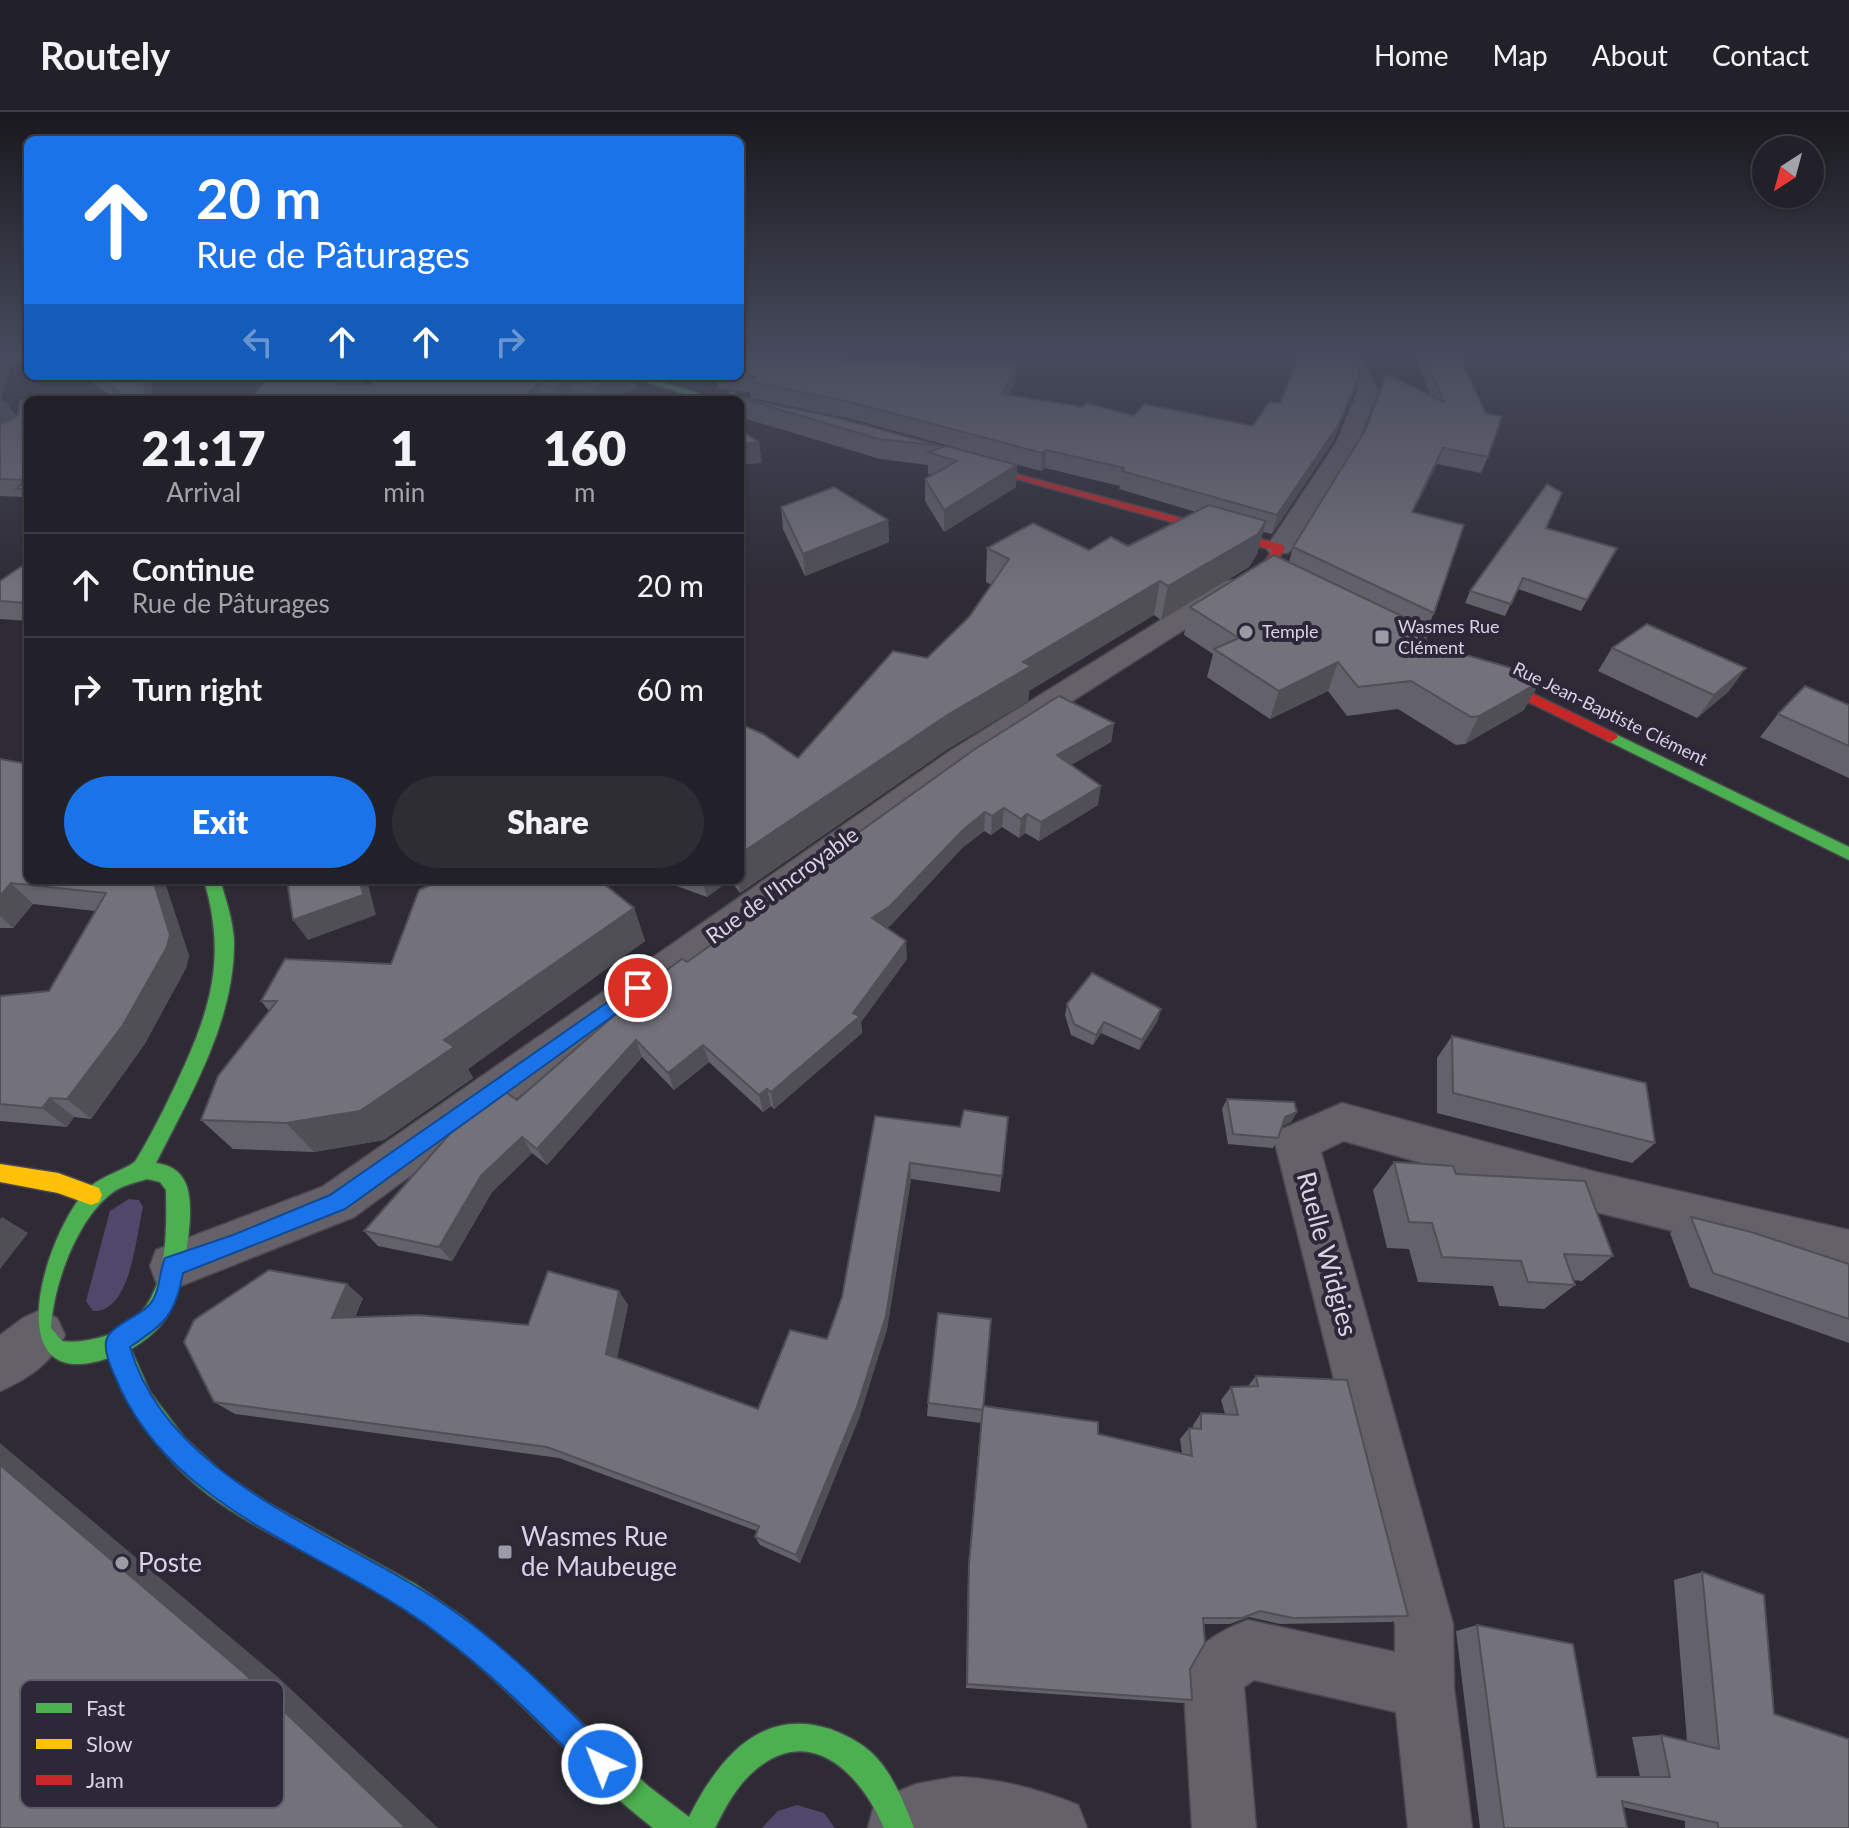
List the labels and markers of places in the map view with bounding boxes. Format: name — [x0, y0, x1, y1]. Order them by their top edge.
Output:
place label: Wasmes Rue Clément — [1398, 615, 1500, 658]
place label: Temple — [1262, 620, 1319, 642]
marker: Temple — [1237, 623, 1255, 641]
marker: Wasmes Rue Clément — [1373, 628, 1391, 646]
pin — [604, 954, 672, 1022]
place label: Wasmes Rue de Maubeuge — [521, 1520, 677, 1582]
marker: Wasmes Rue de Maubeuge — [496, 1543, 514, 1561]
place label: Poste — [138, 1546, 202, 1578]
marker: Poste — [113, 1554, 131, 1572]

